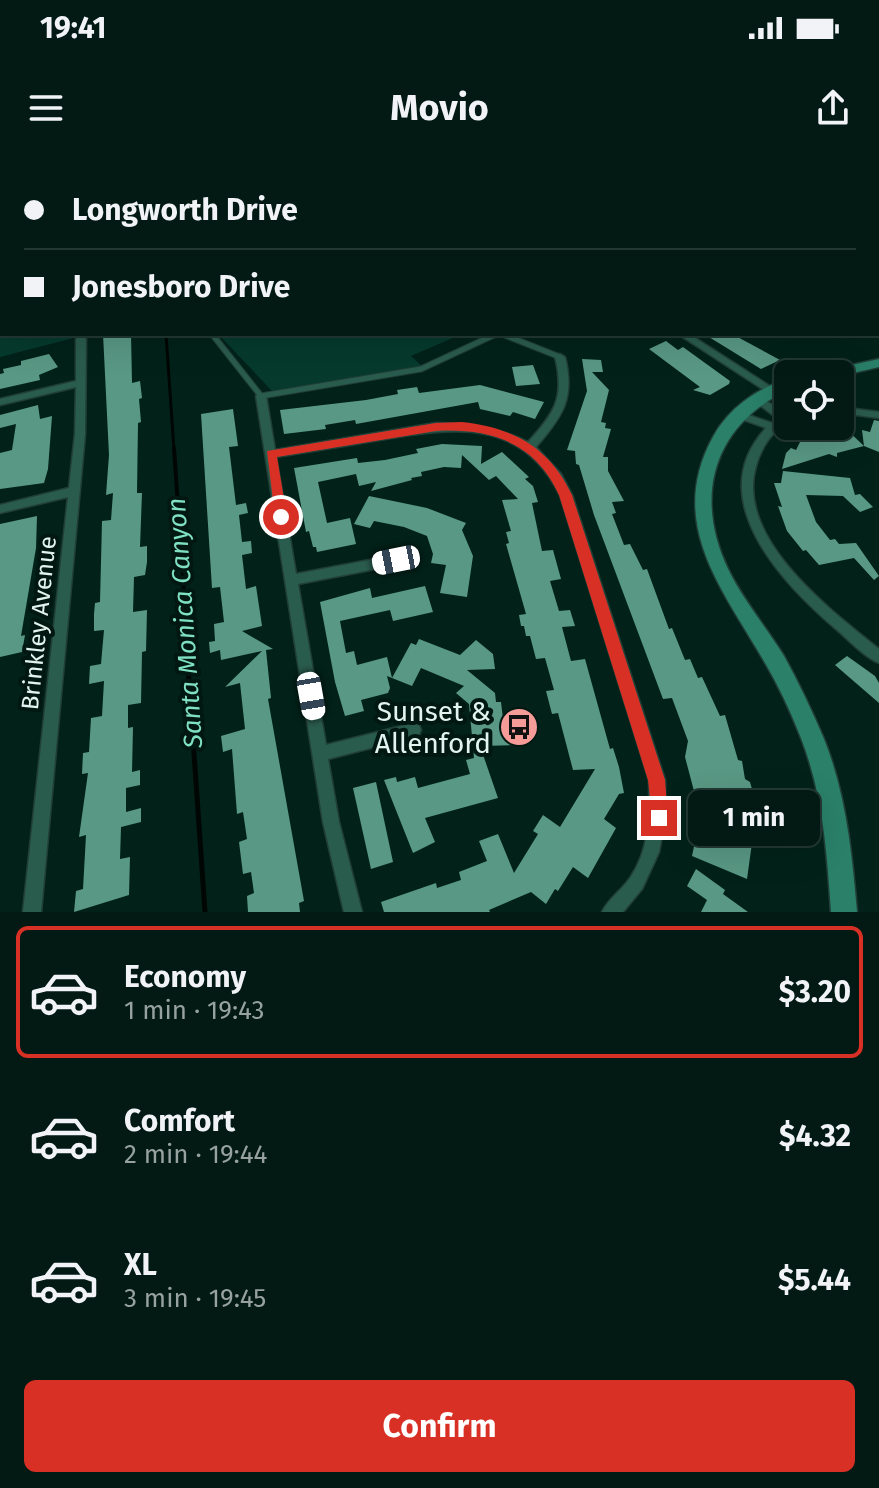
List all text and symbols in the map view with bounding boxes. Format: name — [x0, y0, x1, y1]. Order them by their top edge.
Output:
text: 19:41 — [40, 10, 106, 46]
icon: menu — [24, 86, 68, 130]
text: Movio — [390, 86, 489, 130]
icon: share — [811, 86, 855, 130]
text: Longworth Drive — [72, 192, 298, 228]
text: Jonesboro Drive — [72, 269, 290, 305]
map controls — [774, 360, 854, 440]
button: locate — [774, 360, 854, 440]
water label: Santa Monica Canyon — [161, 497, 209, 750]
route start — [263, 499, 299, 535]
street label: Brinkley Avenue — [16, 535, 62, 711]
car — [370, 544, 422, 576]
car — [295, 670, 327, 722]
place label: Sunset & Allenford — [375, 695, 491, 760]
bus stop icon: Sunset & Allenford — [498, 706, 540, 748]
callout: 1 min — [687, 790, 819, 846]
route end — [641, 800, 677, 836]
text: 1 min — [723, 802, 785, 833]
icon: car — [28, 956, 100, 1028]
text: Economy — [124, 959, 246, 995]
text: $3.20 — [779, 974, 851, 1010]
text: 1 min · 19:43 — [124, 995, 264, 1026]
icon: car — [28, 1100, 100, 1172]
text: Comfort — [124, 1103, 235, 1139]
text: $4.32 — [779, 1118, 851, 1154]
text: 2 min · 19:44 — [124, 1139, 267, 1170]
icon: car — [28, 1244, 100, 1316]
text: XL — [124, 1247, 157, 1283]
text: $5.44 — [778, 1262, 851, 1298]
text: 3 min · 19:45 — [124, 1283, 266, 1314]
button: Confirm — [24, 1380, 855, 1472]

